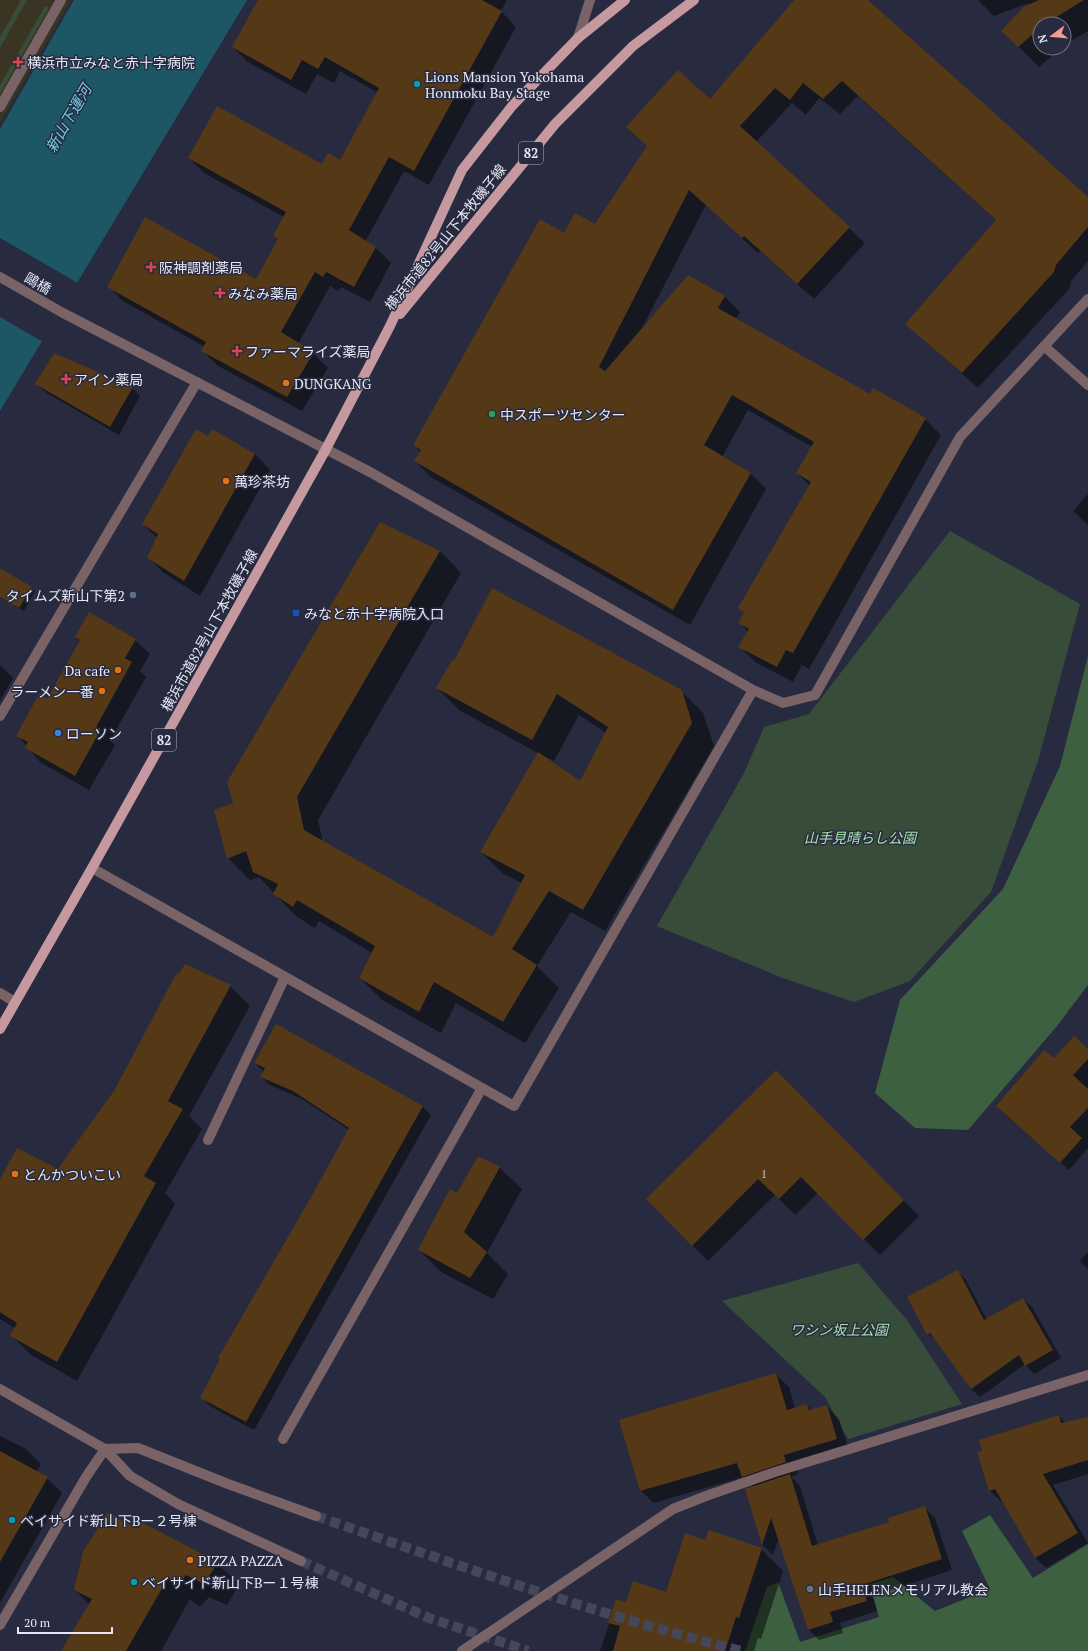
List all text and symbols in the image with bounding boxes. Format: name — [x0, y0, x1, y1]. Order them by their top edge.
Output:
north arrow — [1032, 16, 1072, 56]
text: N — [1034, 32, 1050, 45]
place label: 横浜市立みなと赤十字病院 — [27, 53, 195, 72]
marker: 横浜市立みなと赤十字病院 — [12, 56, 24, 68]
place label: Lions Mansion Yokohama Honmoku Bay Stage — [425, 67, 584, 102]
water label: 新山下運河 — [41, 78, 97, 155]
marker: Lions Mansion Yokohama Honmoku Bay Stage — [412, 79, 422, 89]
road number: 82 — [519, 142, 543, 164]
street label: 横浜市道82号山下本牧磯子線 — [380, 160, 510, 314]
place label: 阪神調剤薬局 — [159, 258, 243, 277]
marker: 阪神調剤薬局 — [146, 262, 156, 272]
street label: 鷗橋 — [21, 268, 55, 298]
place label: みなみ薬局 — [228, 284, 298, 303]
marker: みなみ薬局 — [215, 288, 225, 298]
place label: ファーマライズ薬局 — [245, 342, 371, 361]
marker: ファーマライズ薬局 — [232, 346, 242, 356]
place label: アイン薬局 — [74, 370, 143, 389]
marker: アイン薬局 — [61, 374, 71, 384]
place label: DUNGKANG — [294, 374, 372, 393]
marker: DUNGKANG — [281, 378, 291, 388]
place label: 中スポーツセンター — [500, 405, 626, 424]
marker: 中スポーツセンター — [487, 409, 497, 419]
place label: 萬珍茶坊 — [234, 472, 290, 491]
marker: 萬珍茶坊 — [221, 476, 231, 486]
street label: 横浜市道82号山下本牧磯子線 — [156, 545, 262, 715]
place label: タイムズ新山下第2 — [6, 586, 125, 605]
marker: タイムズ新山下第2 — [128, 590, 138, 600]
place label: みなと赤十字病院入口 — [304, 604, 444, 623]
marker: みなと赤十字病院入口 — [291, 608, 301, 618]
place label: Da cafe — [64, 661, 110, 680]
marker: Da cafe — [113, 665, 123, 675]
place label: ラーメン一番 — [11, 682, 94, 701]
marker: ラーメン一番 — [97, 686, 107, 696]
place label: ローソン — [66, 724, 122, 743]
marker: ローソン — [53, 728, 63, 738]
road number: 82 — [152, 729, 176, 751]
park label: 山手見晴らし公園 — [804, 828, 918, 847]
place label: とんかついこい — [23, 1165, 121, 1184]
house number: 1 — [761, 1166, 767, 1181]
marker: とんかついこい — [10, 1169, 20, 1179]
park label: ワシン坂上公園 — [790, 1320, 890, 1339]
place label: ベイサイド新山下Bー２号棟 — [20, 1511, 197, 1530]
marker: ベイサイド新山下Bー２号棟 — [7, 1515, 17, 1525]
place label: PIZZA PAZZA — [198, 1551, 284, 1570]
marker: PIZZA PAZZA — [185, 1555, 195, 1565]
place label: ベイサイド新山下Bー１号棟 — [142, 1573, 319, 1592]
marker: ベイサイド新山下Bー１号棟 — [129, 1577, 139, 1587]
place label: 山手HELENメモリアル教会 — [818, 1580, 988, 1599]
marker: 山手HELENメモリアル教会 — [805, 1584, 815, 1594]
scale bar — [18, 1609, 112, 1635]
text: 20 m — [24, 1615, 51, 1630]

